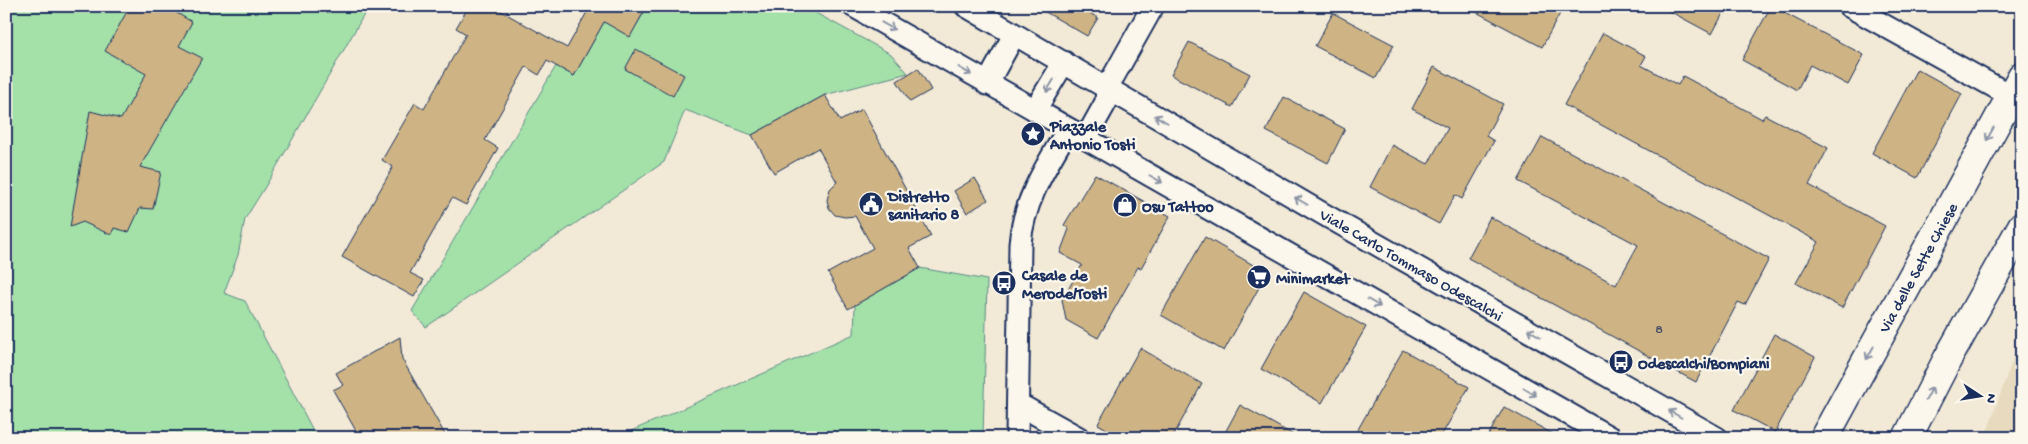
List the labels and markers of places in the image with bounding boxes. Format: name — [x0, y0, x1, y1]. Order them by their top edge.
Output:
place label: Piazzale Antonio Tosti — [1049, 119, 1136, 156]
place icon: Piazzale Antonio Tosti — [1020, 121, 1046, 147]
place label: Distretto sanitario 8 — [886, 189, 959, 226]
public building icon: Distretto sanitario 8 — [858, 191, 884, 217]
shop icon: Osu Tattoo — [1112, 192, 1138, 218]
place label: Osu Tattoo — [1142, 199, 1214, 218]
supermarket icon: Minimarket — [1246, 264, 1272, 290]
place label: Casale de Merode/Tosti — [1021, 268, 1108, 305]
bus stop icon: Casale de Merode/Tosti — [991, 270, 1017, 296]
place label: Minimarket — [1276, 271, 1351, 290]
bus stop icon: Odescalchi/Bompiani — [1608, 349, 1634, 375]
place label: Odescalchi/Bompiani — [1638, 356, 1770, 375]

